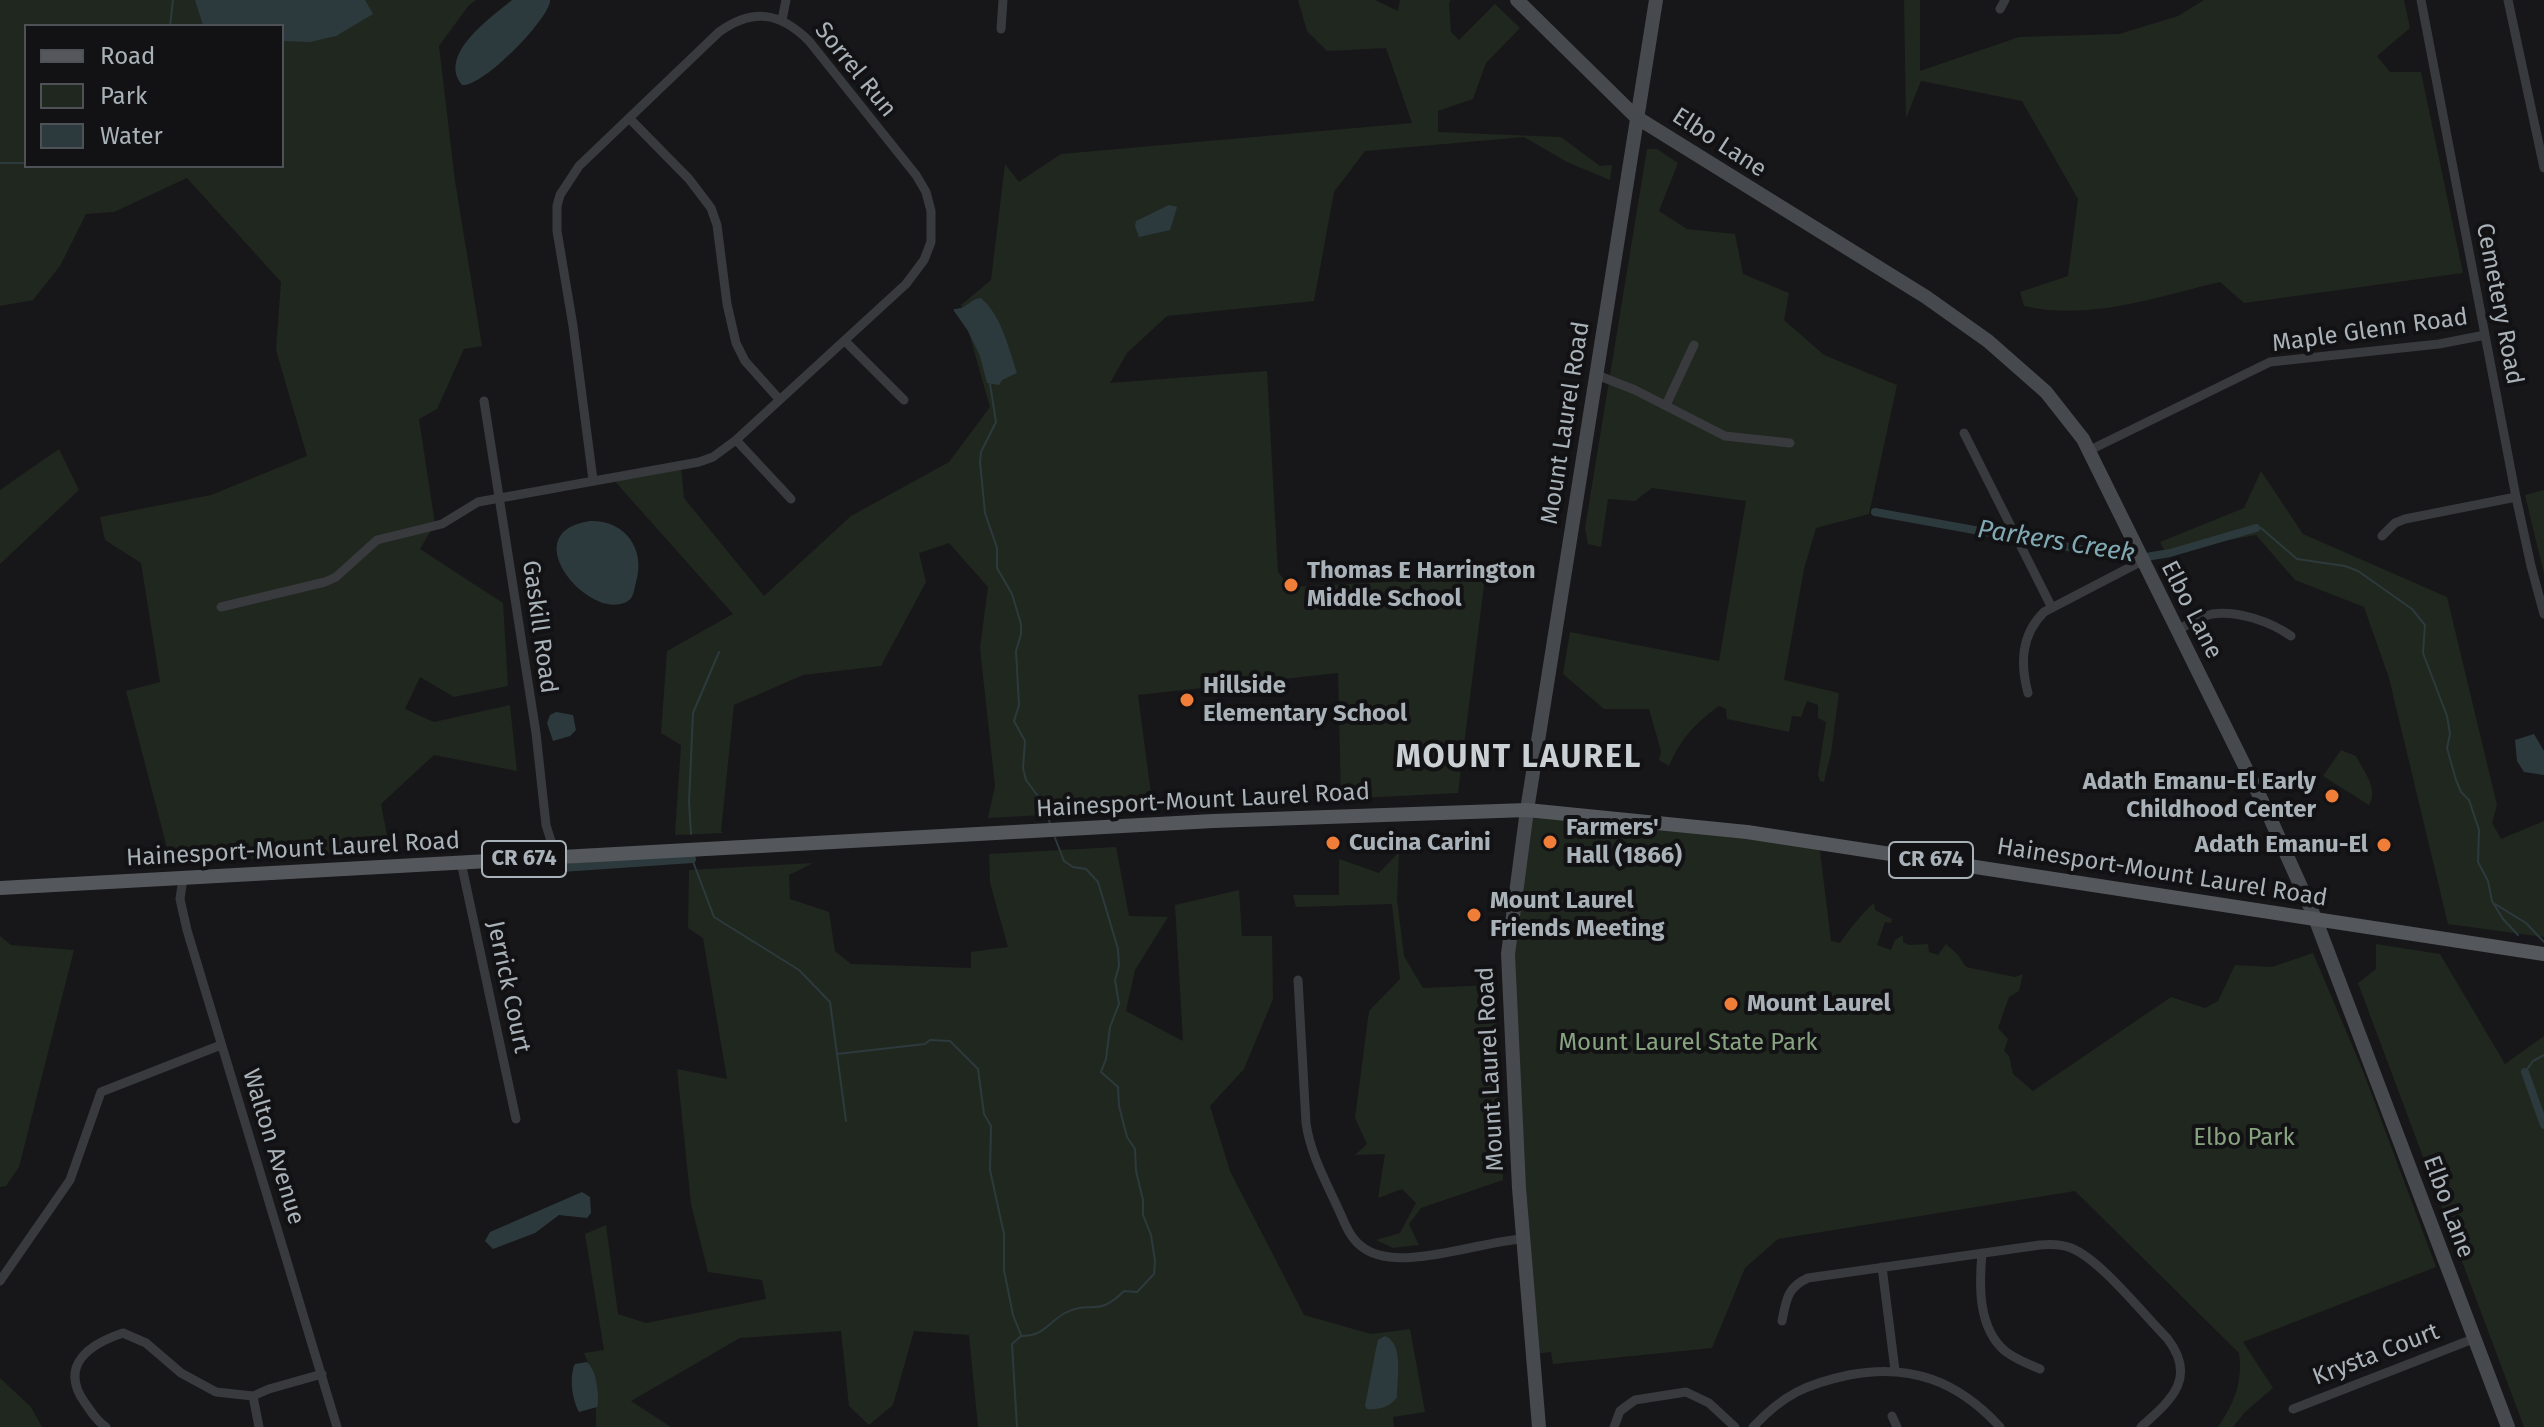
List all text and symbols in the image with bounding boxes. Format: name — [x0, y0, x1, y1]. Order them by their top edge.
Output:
street label: Sorrel Run — [808, 17, 902, 123]
legend — [24, 24, 284, 168]
text: Road — [100, 42, 155, 70]
text: Park — [100, 82, 147, 110]
street label: Elbo Lane — [1667, 102, 1771, 184]
text: Water — [100, 122, 163, 150]
street label: Cemetery Road — [2469, 221, 2529, 387]
street label: Maple Glenn Road — [2270, 303, 2470, 359]
street label: Mount Laurel Road — [1536, 320, 1596, 526]
water label: Parkers Creek — [1975, 514, 2137, 570]
street label: Elbo Lane — [2154, 556, 2228, 664]
place label: Thomas E Harrington Middle School — [1307, 557, 1536, 613]
street label: Gaskill Road — [515, 559, 563, 695]
marker: Thomas E Harrington Middle School — [1282, 576, 1300, 594]
place label: Hillside Elementary School — [1203, 672, 1407, 728]
marker: Hillside Elementary School — [1178, 691, 1196, 709]
district label: MOUNT LAUREL — [1396, 739, 1642, 777]
place label: Adath Emanu-El Early Childhood Center — [2083, 768, 2316, 824]
street label: Hainesport-Mount Laurel Road — [1035, 778, 1371, 824]
marker: Adath Emanu-El Early Childhood Center — [2323, 787, 2341, 805]
place label: Farmers' Hall (1866) — [1566, 814, 1682, 870]
street label: Hainesport-Mount Laurel Road — [125, 827, 461, 873]
place label: Cucina Carini — [1349, 829, 1491, 857]
place label: Adath Emanu-El — [2195, 831, 2368, 859]
marker: Farmers' Hall (1866) — [1541, 833, 1559, 851]
street label: Hainesport-Mount Laurel Road — [1995, 833, 2329, 913]
marker: Cucina Carini — [1324, 834, 1342, 852]
marker: Adath Emanu-El — [2375, 836, 2393, 854]
road number: CR 674 — [482, 841, 566, 877]
road number: CR 674 — [1889, 842, 1973, 878]
place label: Mount Laurel Friends Meeting — [1490, 887, 1664, 943]
marker: Mount Laurel Friends Meeting — [1465, 906, 1483, 924]
street label: Jerrick Court — [480, 918, 536, 1056]
street label: Mount Laurel Road — [1471, 966, 1511, 1172]
place label: Mount Laurel — [1747, 990, 1891, 1018]
marker: Mount Laurel — [1722, 995, 1740, 1013]
park label: Mount Laurel State Park — [1558, 1029, 1818, 1057]
street label: Walton Avenue — [236, 1066, 310, 1228]
park label: Elbo Park — [2193, 1124, 2295, 1152]
street label: Elbo Lane — [2416, 1152, 2480, 1262]
street label: Krysta Court — [2309, 1318, 2443, 1392]

